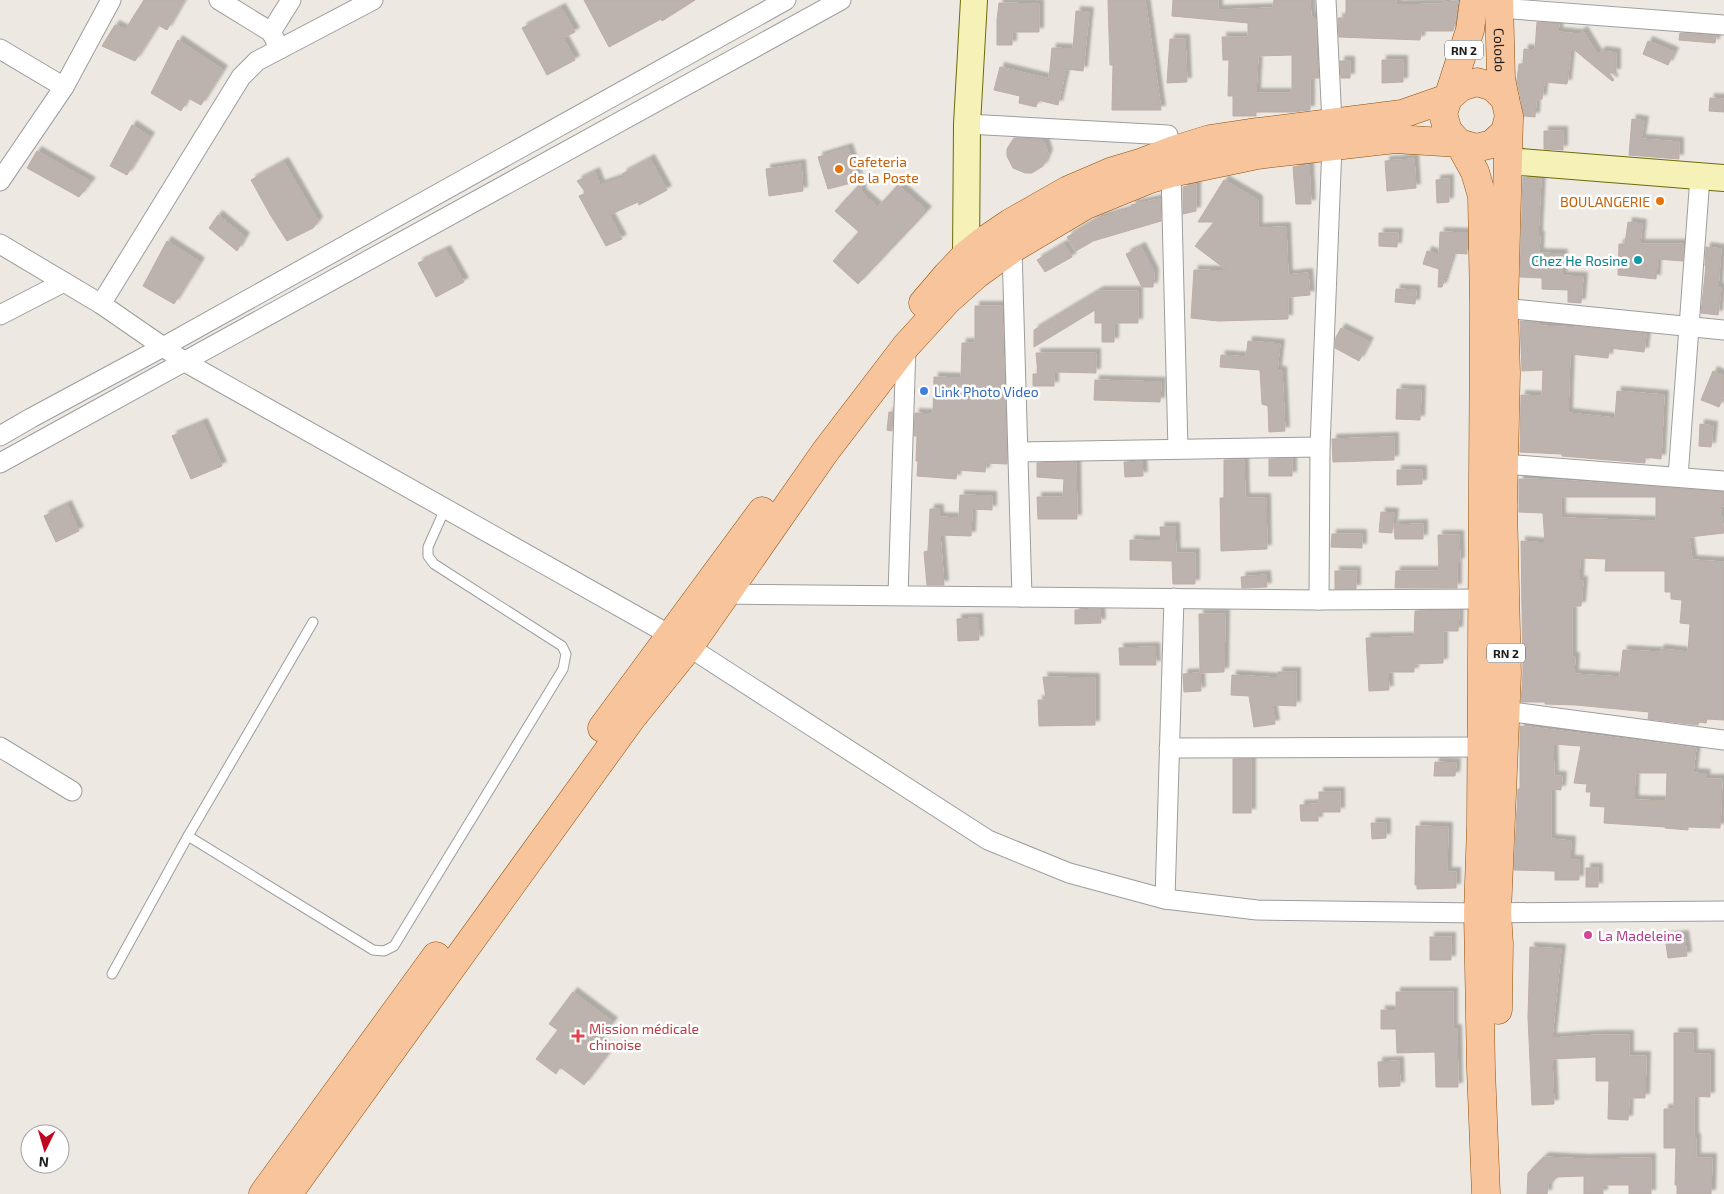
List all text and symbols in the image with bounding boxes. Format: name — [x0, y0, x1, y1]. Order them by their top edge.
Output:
street label: Colodo — [1491, 28, 1509, 72]
road number: RN 2 — [1445, 40, 1483, 60]
place label: Cafeteria de la Poste — [849, 153, 919, 186]
marker: Cafeteria de la Poste — [833, 163, 845, 175]
place label: BOULANGERIE — [1560, 193, 1650, 210]
marker: BOULANGERIE — [1654, 195, 1666, 207]
place label: Chez He Rosine — [1531, 252, 1628, 269]
marker: Chez He Rosine — [1632, 254, 1644, 266]
place label: Link Photo Video — [934, 383, 1039, 400]
marker: Link Photo Video — [918, 385, 930, 397]
road number: RN 2 — [1487, 644, 1525, 662]
place label: La Madeleine — [1598, 927, 1682, 944]
marker: La Madeleine — [1582, 929, 1594, 941]
place label: Mission médicale chinoise — [589, 1020, 699, 1053]
marker: Mission médicale chinoise — [571, 1029, 585, 1043]
north arrow — [20, 1124, 70, 1174]
text: N — [38, 1154, 50, 1171]

